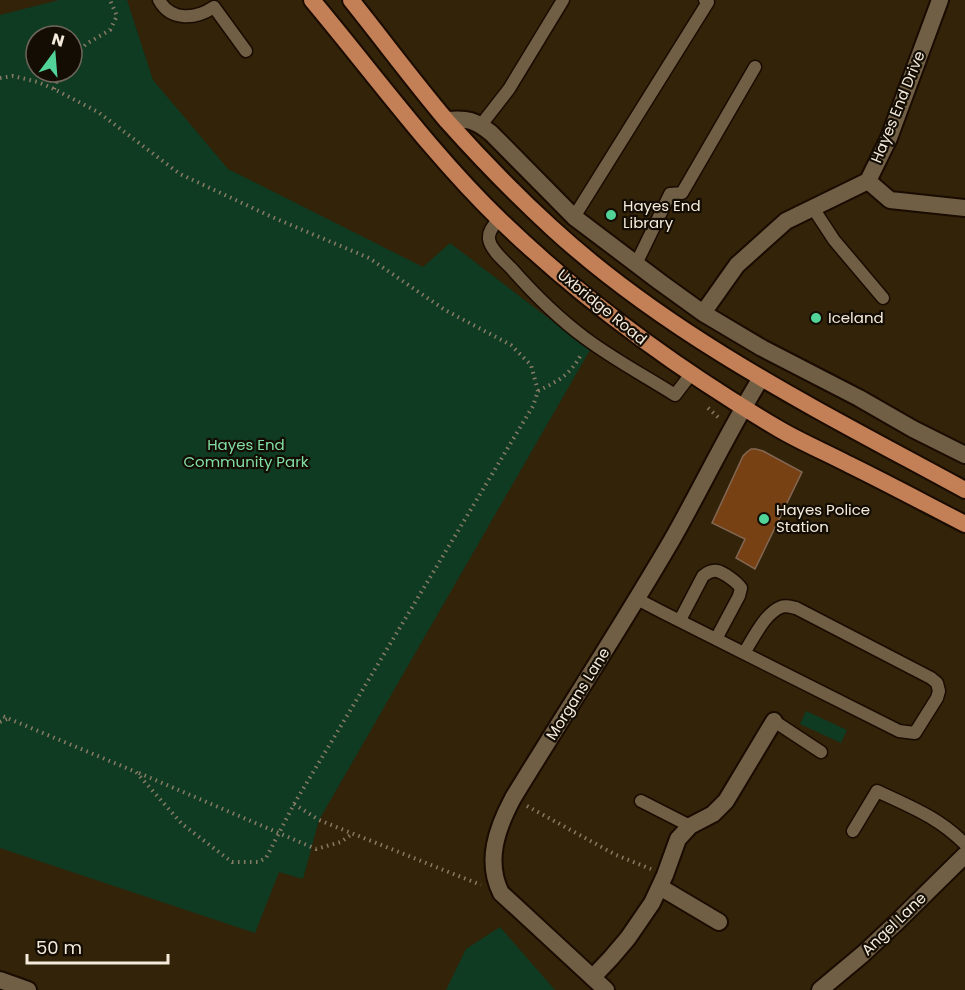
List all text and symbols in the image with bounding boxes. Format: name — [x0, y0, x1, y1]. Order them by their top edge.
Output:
north arrow — [24, 24, 84, 84]
text: N — [49, 27, 67, 53]
street label: Hayes End Drive — [865, 48, 930, 166]
place label: Hayes End Library — [623, 195, 701, 233]
marker: Hayes End Library — [604, 208, 618, 222]
street label: Uxbridge Road — [553, 264, 651, 349]
place label: Iceland — [828, 307, 884, 328]
marker: Iceland — [809, 311, 823, 325]
park label: Hayes End Community Park — [183, 434, 309, 472]
place label: Hayes Police Station — [776, 499, 870, 537]
marker: Hayes Police Station — [757, 512, 771, 526]
street label: Morgans Lane — [541, 643, 614, 744]
street label: Angel Lane — [857, 887, 931, 960]
scale bar — [27, 927, 168, 965]
text: 50 m — [36, 935, 82, 960]

